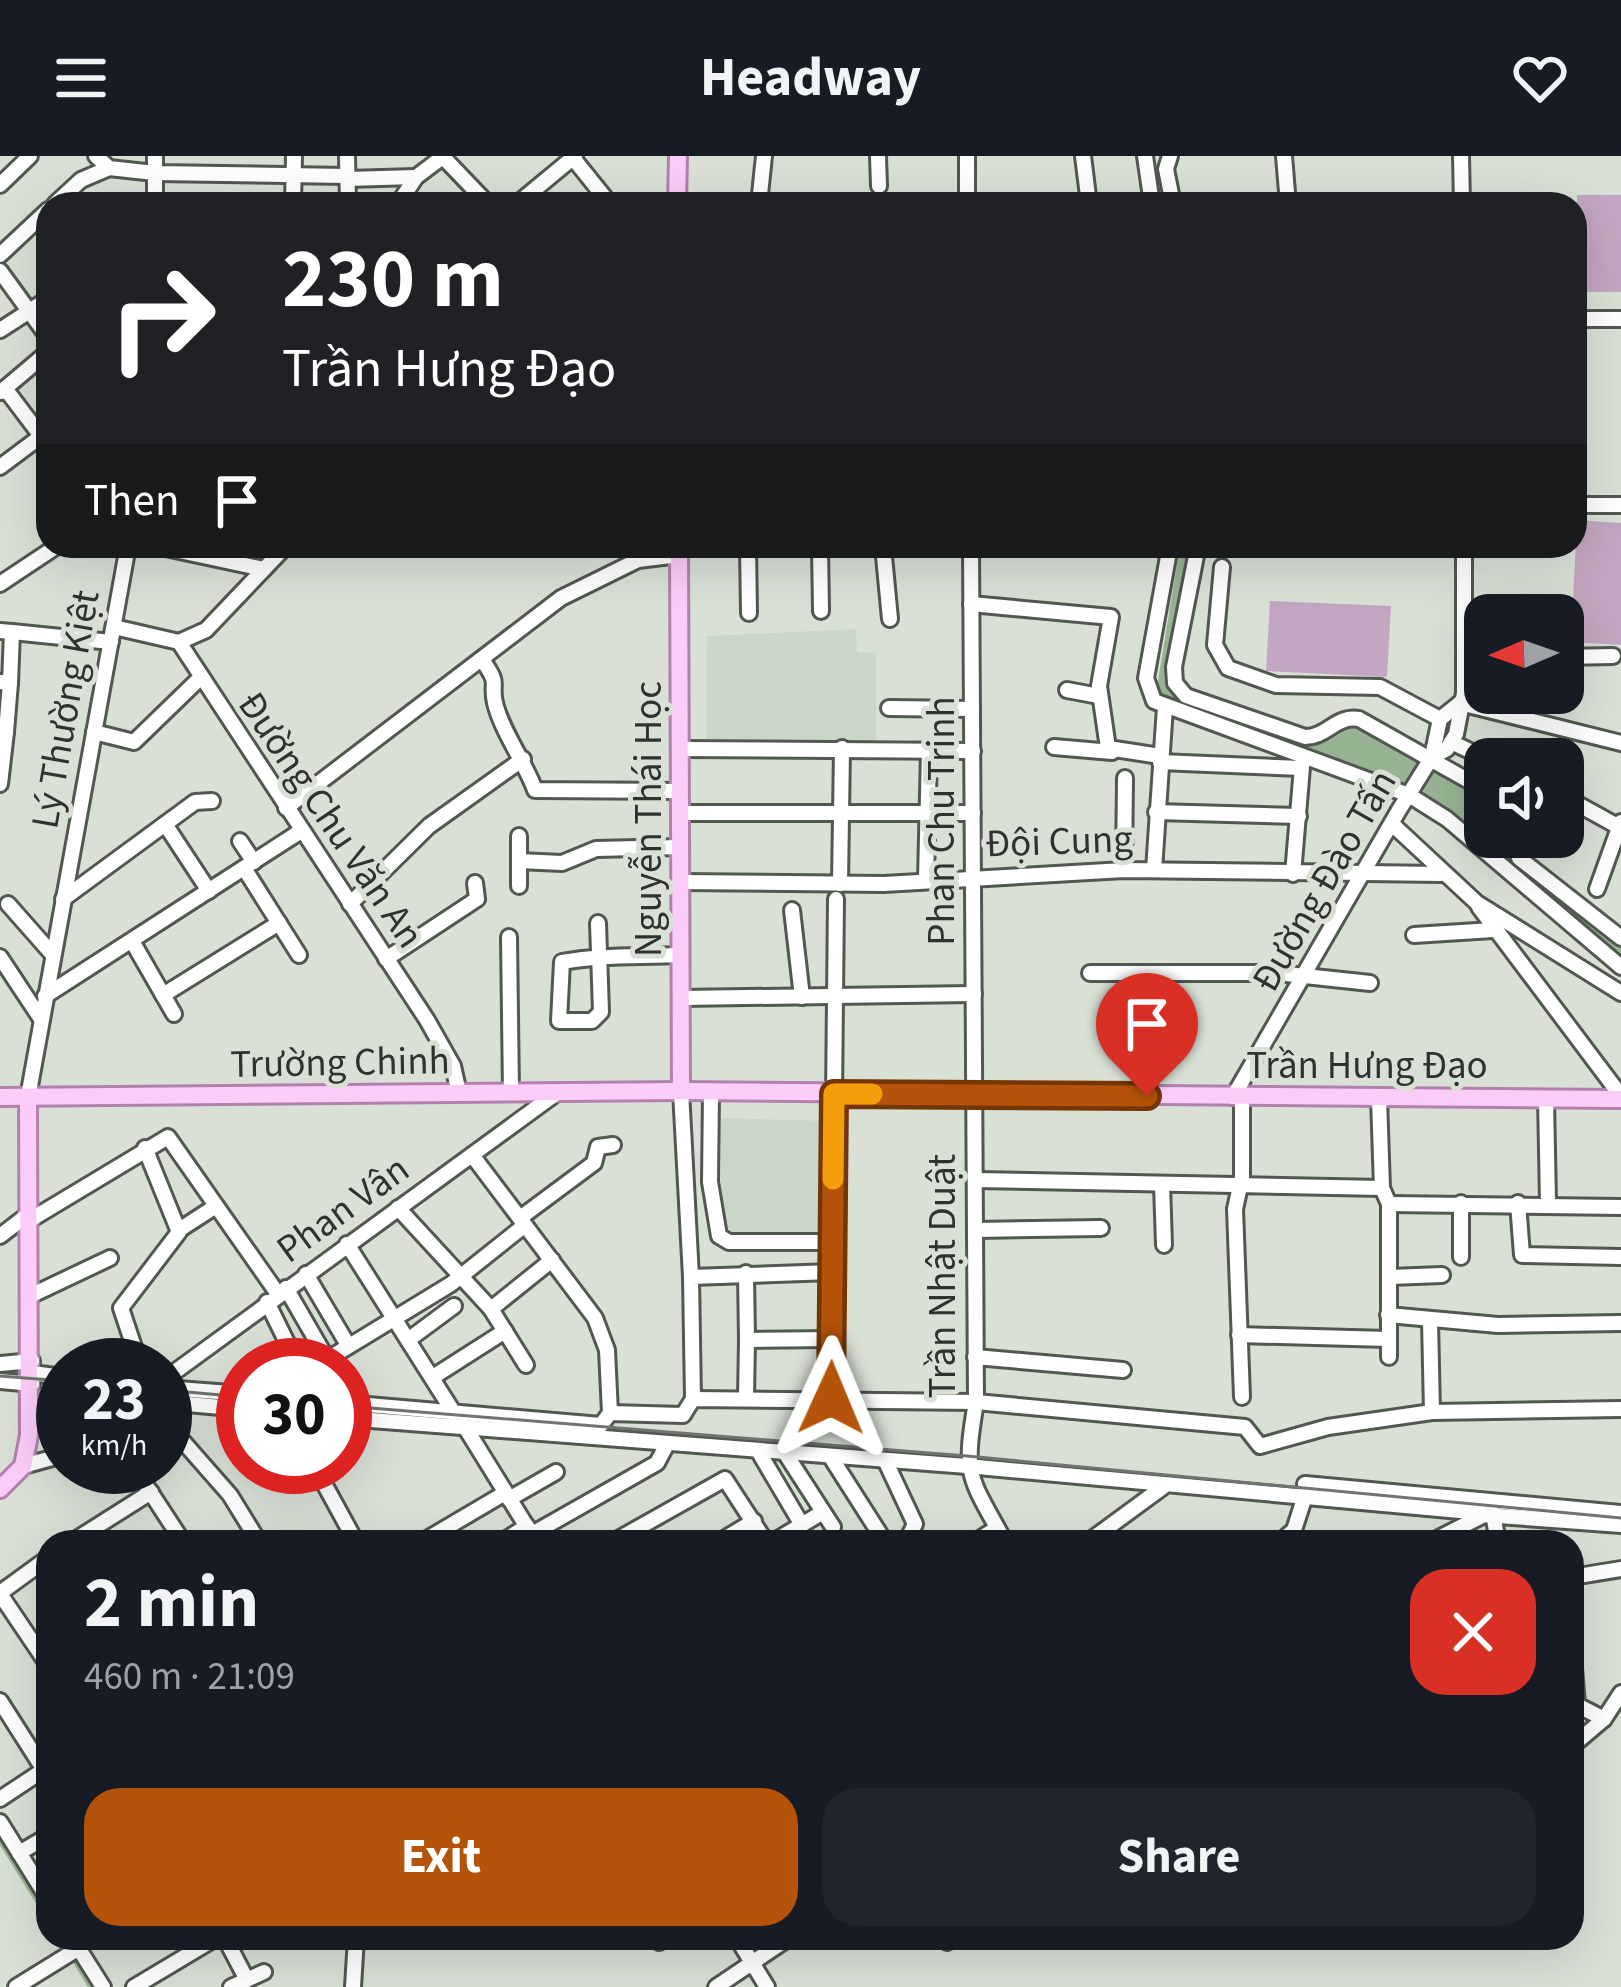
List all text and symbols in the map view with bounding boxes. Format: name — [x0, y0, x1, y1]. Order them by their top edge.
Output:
text: Headway — [700, 40, 921, 117]
icon: menu — [48, 45, 114, 111]
icon: heart — [1507, 45, 1573, 111]
text: 230 m — [282, 220, 504, 340]
icon: right — [84, 240, 240, 396]
text: Trần Hưng Đạo — [282, 331, 616, 408]
icon: arrive — [204, 468, 270, 534]
text: Then — [84, 469, 180, 533]
street label: Lý Thường Kiệt — [17, 586, 114, 833]
north arrow — [1464, 594, 1584, 714]
map controls — [1464, 594, 1584, 858]
street label: Đường Chu Văn An — [224, 681, 437, 960]
street label: Nguyễn Thái Học — [621, 681, 677, 957]
street label: Phan Chu Trinh — [914, 696, 970, 946]
button: sound — [1464, 738, 1584, 858]
street label: Đường Đào Tấn — [1238, 759, 1411, 1003]
street label: Đội Cung — [984, 811, 1134, 873]
pin — [1096, 973, 1198, 1096]
icon: arrive — [1114, 991, 1180, 1057]
street label: Trường Chinh — [230, 1033, 450, 1093]
street label: Trần Hưng Đạo — [1246, 1038, 1488, 1094]
street label: Phan Vân — [265, 1142, 421, 1277]
street label: Trần Nhật Duật — [915, 1154, 971, 1398]
position arrow — [768, 1335, 894, 1461]
speed limit sign: 30 — [216, 1338, 372, 1494]
text: 23 — [82, 1358, 146, 1443]
text: km/h — [81, 1424, 147, 1467]
text: 2 min — [84, 1552, 259, 1655]
button: close — [1410, 1569, 1536, 1695]
text: 460 m · 21:09 — [84, 1649, 295, 1705]
button: Exit — [84, 1788, 798, 1926]
button: Share — [822, 1788, 1536, 1926]

